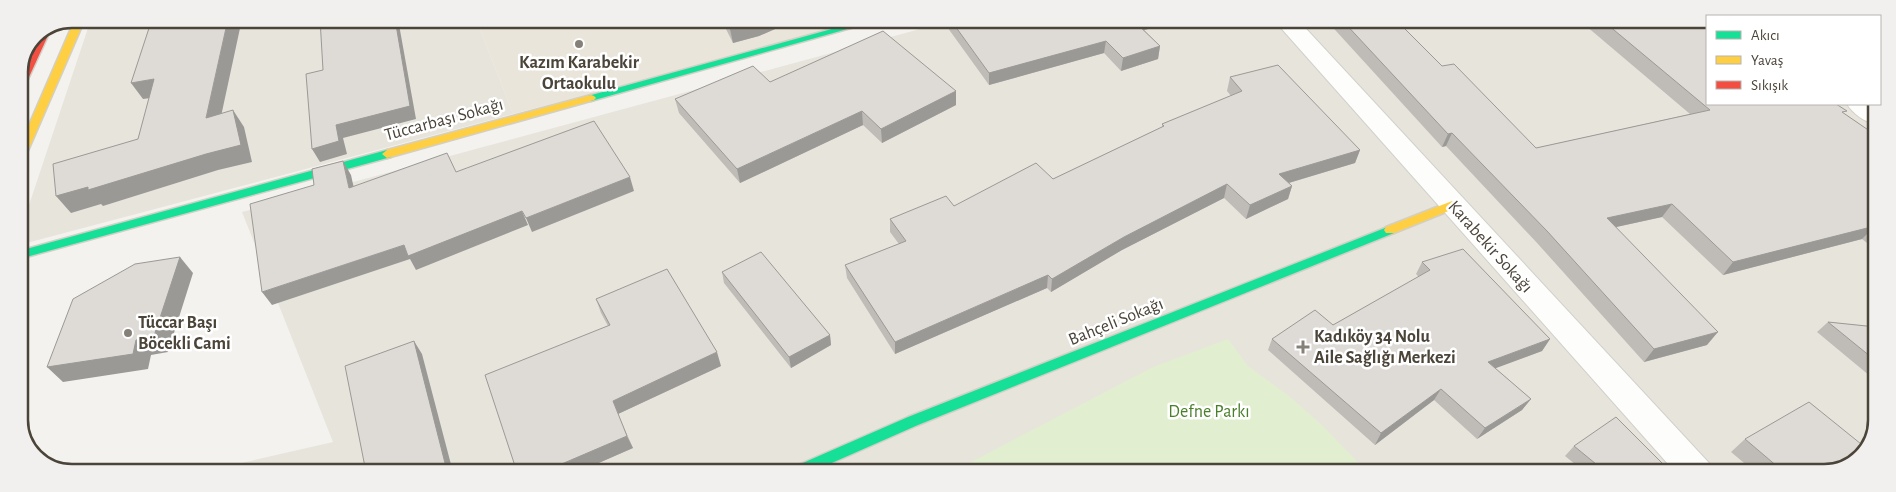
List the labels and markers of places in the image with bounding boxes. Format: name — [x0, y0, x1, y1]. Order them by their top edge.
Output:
marker: Kazım Karabekir Ortaokulu — [573, 38, 585, 50]
place label: Kazım Karabekir Ortaokulu — [519, 54, 640, 93]
place label: Tüccar Başı Böcekli Cami — [138, 314, 231, 353]
marker: Tüccar Başı Böcekli Cami — [122, 327, 134, 339]
place label: Kadıköy 34 Nolu Aile Sağlığı Merkezi — [1314, 328, 1456, 367]
marker: Kadıköy 34 Nolu Aile Sağlığı Merkezi — [1296, 340, 1310, 354]

